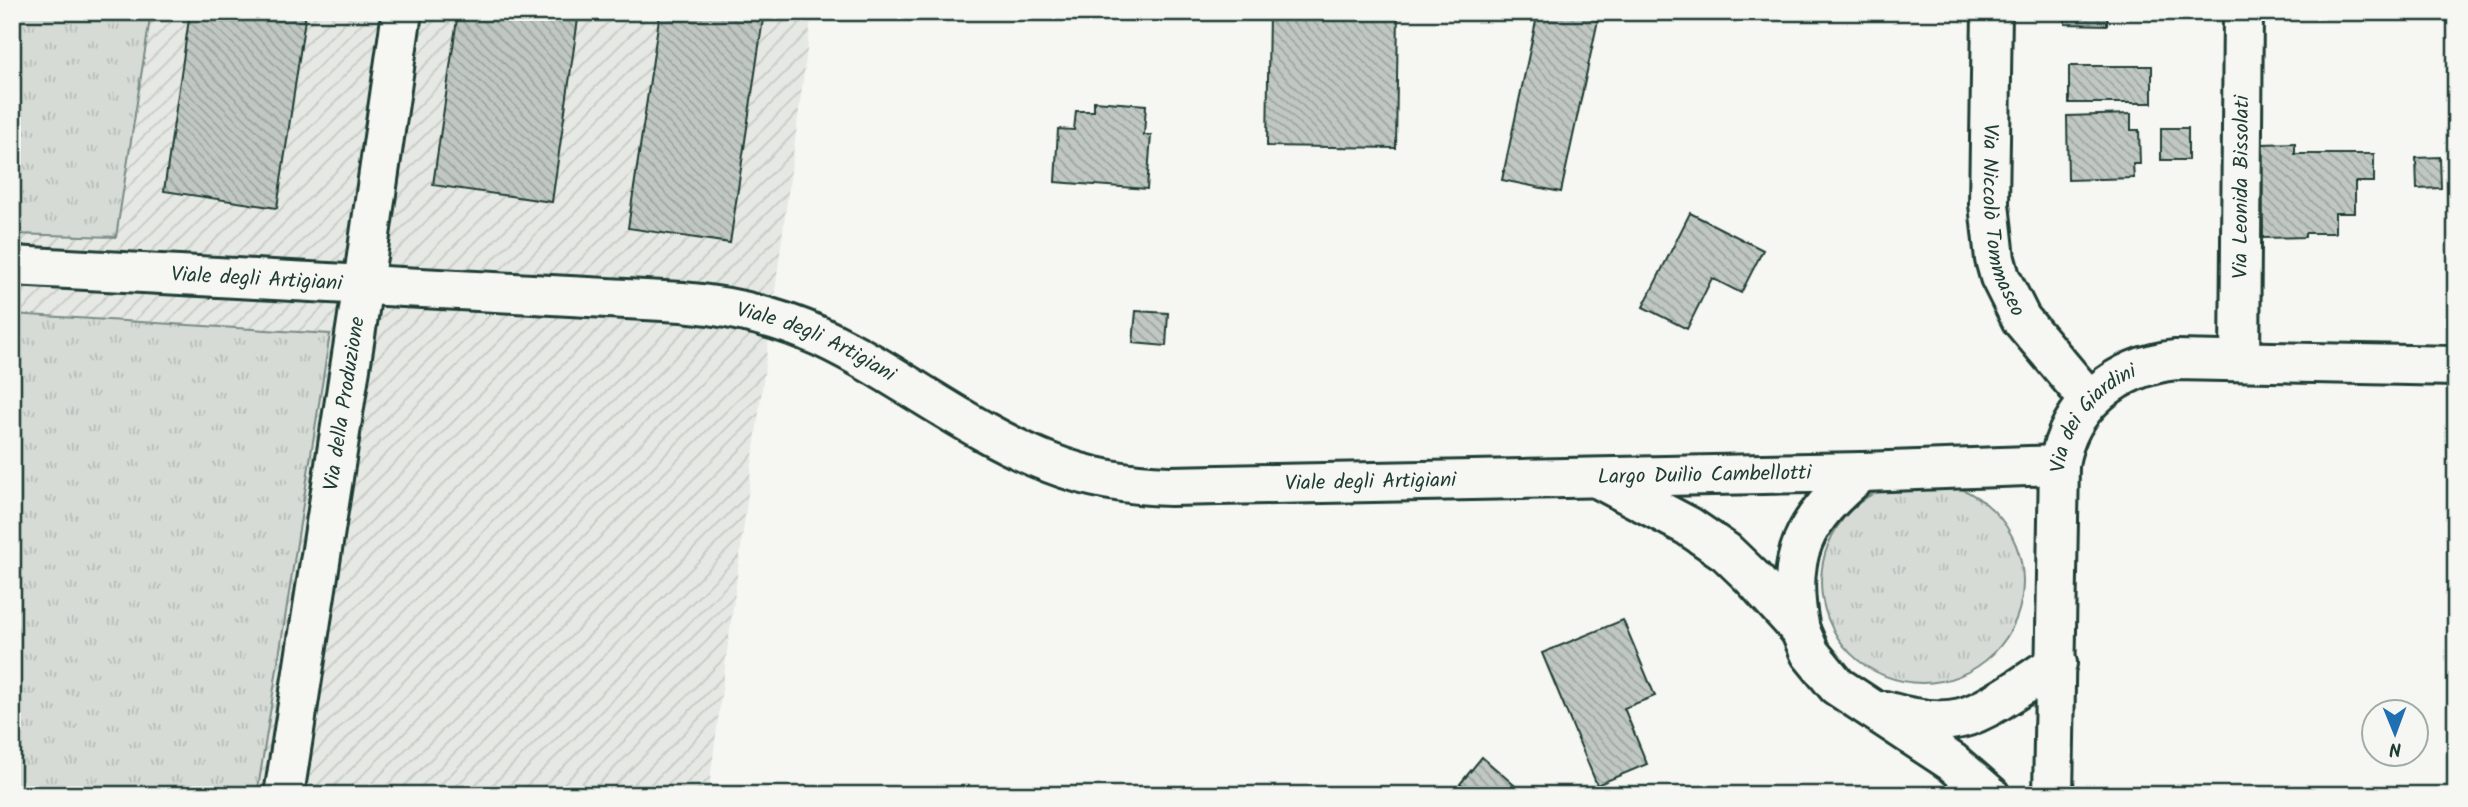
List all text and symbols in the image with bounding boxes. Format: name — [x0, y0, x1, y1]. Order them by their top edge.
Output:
street label: Via Leonida Bissolati — [2224, 94, 2259, 279]
street label: Via Niccolò Tommaseo — [1972, 123, 2034, 322]
street label: Viale degli Artigiani — [170, 258, 344, 300]
street label: Viale degli Artigiani — [733, 294, 903, 391]
street label: Via della Produzione — [315, 314, 374, 493]
street label: Via dei Giardini — [2042, 355, 2142, 472]
street label: Largo Duilio Cambellotti — [1597, 457, 1813, 494]
street label: Viale degli Artigiani — [1284, 464, 1458, 500]
north arrow — [2360, 698, 2430, 768]
text: N — [2389, 733, 2402, 763]

